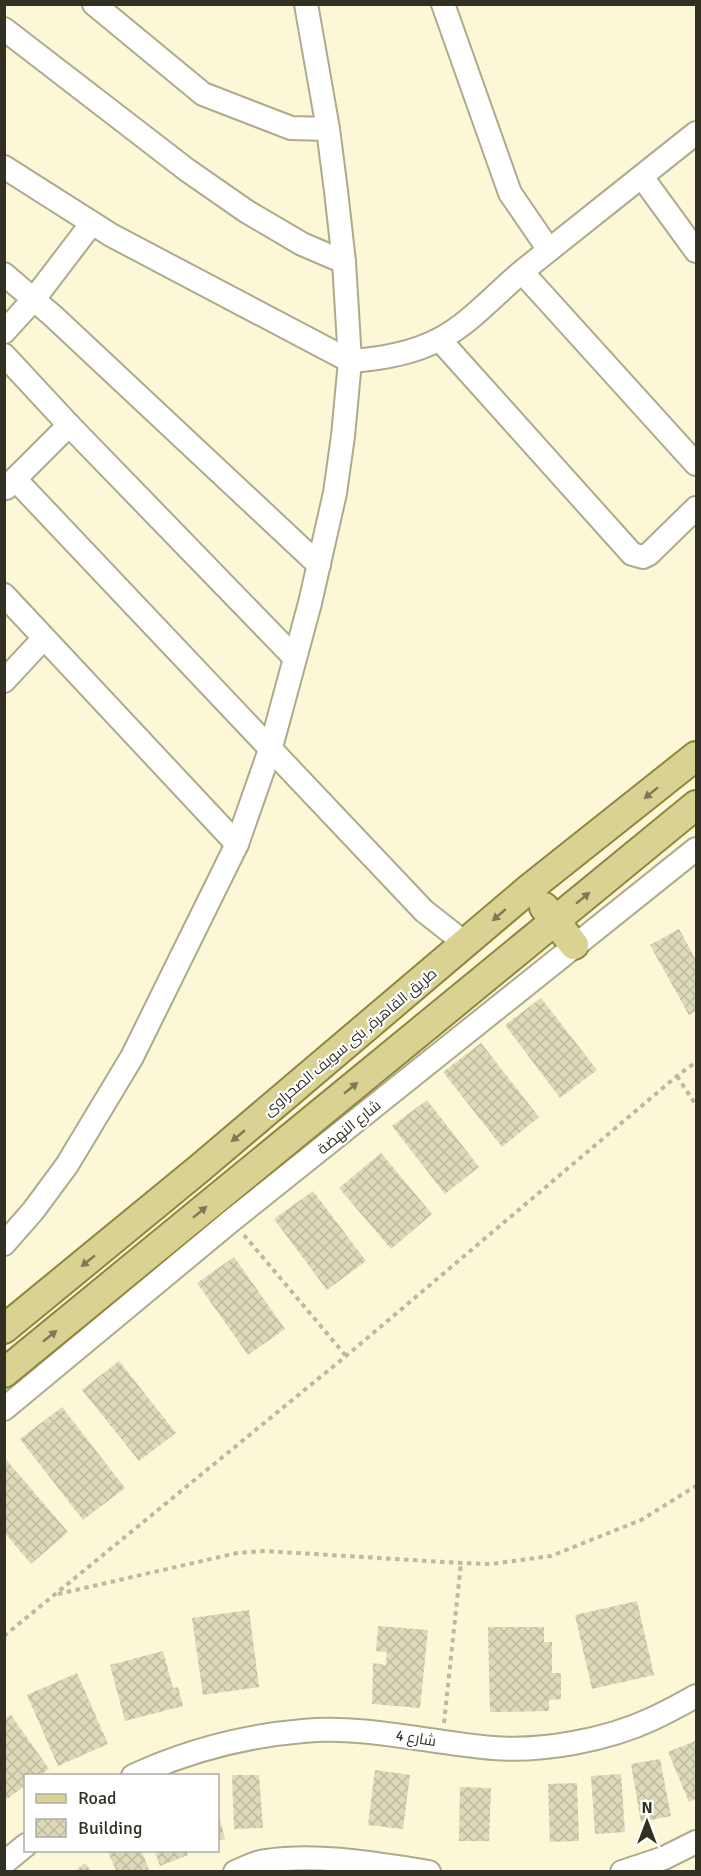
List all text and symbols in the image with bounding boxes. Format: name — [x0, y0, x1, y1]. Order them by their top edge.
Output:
one-way arrow — [643, 786, 659, 799]
one-way arrow — [575, 892, 590, 905]
one-way arrow — [492, 908, 507, 921]
street label: طريق القاهرة, بنى سويف الصحراوى — [260, 964, 441, 1121]
one-way arrow — [343, 1082, 359, 1095]
street label: شارع النهضة — [314, 1096, 386, 1160]
one-way arrow — [230, 1130, 246, 1143]
one-way arrow — [192, 1206, 208, 1219]
one-way arrow — [80, 1254, 96, 1267]
one-way arrow — [42, 1330, 57, 1343]
street label: شارع 4 — [394, 1726, 437, 1752]
legend — [24, 1774, 219, 1852]
text: Road — [78, 1787, 117, 1809]
north arrow — [617, 1792, 677, 1852]
text: N — [641, 1798, 653, 1818]
text: Building — [78, 1817, 142, 1839]

